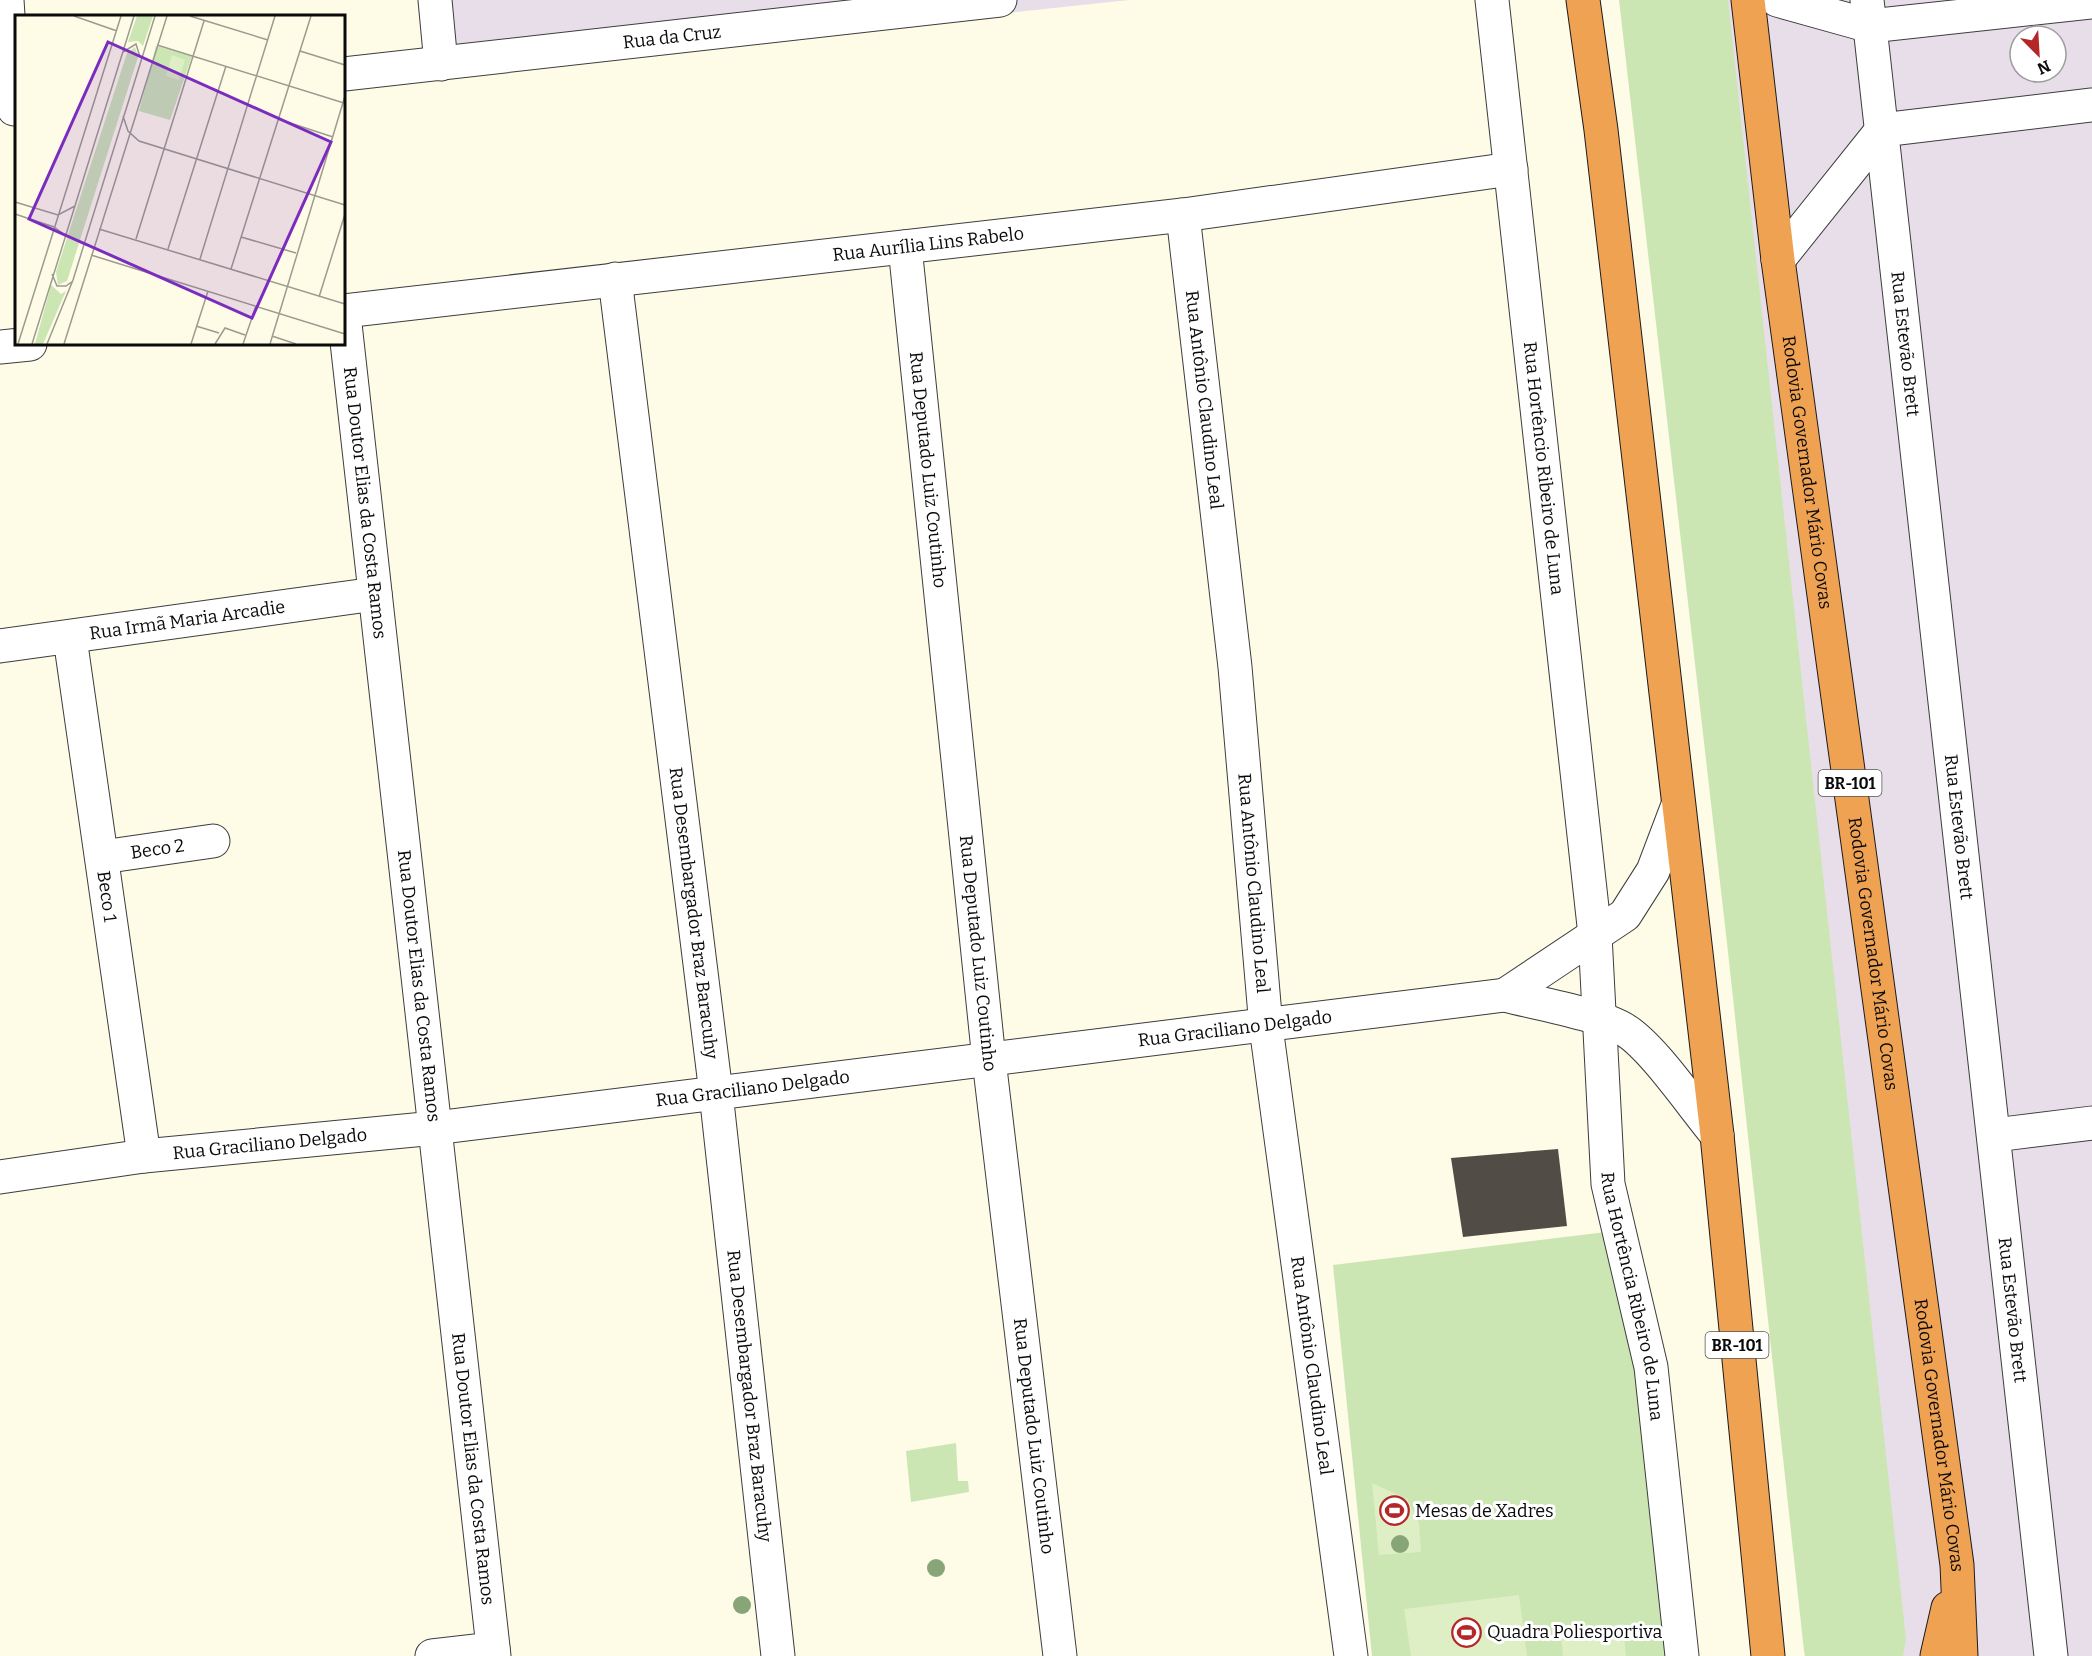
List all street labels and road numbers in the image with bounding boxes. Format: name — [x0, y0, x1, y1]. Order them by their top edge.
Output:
street label: Rua da Cruz — [622, 21, 722, 53]
street label: Rua Aurília Lins Rabelo — [831, 222, 1025, 266]
street label: Rua Estevão Brett — [1886, 270, 1924, 418]
street label: Rua Antônio Claudino Leal — [1181, 289, 1228, 511]
street label: Rodovia Governador Mário Covas — [1777, 334, 1837, 610]
street label: Rua Hortêncio Ribeiro de Luna — [1519, 340, 1568, 596]
street label: Rua Deputado Luiz Coutinho — [905, 350, 951, 589]
street label: Rua Doutor Elias da Costa Ramos — [339, 366, 391, 640]
street label: Rua Irmã Maria Arcadie — [88, 596, 287, 644]
street label: Rua Estevão Brett — [1940, 753, 1978, 901]
street label: Rua Desembargador Braz Baracuhy — [665, 766, 723, 1061]
road number: BR-101 — [1818, 770, 1882, 796]
street label: Rua Antônio Claudino Leal — [1233, 772, 1274, 994]
street label: Rodovia Governador Mário Covas — [1844, 816, 1903, 1092]
street label: Beco 2 — [129, 834, 186, 864]
street label: Rua Deputado Luiz Coutinho — [955, 834, 1001, 1073]
street label: Rua Doutor Elias da Costa Ramos — [393, 849, 445, 1123]
street label: Beco 1 — [92, 869, 122, 924]
street label: Rua Graciliano Delgado — [1137, 1006, 1333, 1052]
street label: Rua Graciliano Delgado — [654, 1066, 851, 1111]
street label: Rua Graciliano Delgado — [172, 1124, 368, 1164]
street label: Rua Hortência Ribeiro de Luna — [1596, 1171, 1668, 1422]
street label: Rua Estevão Brett — [1994, 1236, 2032, 1384]
street label: Rua Desembargador Braz Baracuhy — [722, 1249, 776, 1544]
street label: Rua Antônio Claudino Leal — [1286, 1255, 1337, 1476]
street label: Rodovia Governador Mário Covas — [1910, 1297, 1968, 1572]
street label: Rua Deputado Luiz Coutinho — [1009, 1317, 1059, 1555]
street label: Rua Doutor Elias da Costa Ramos — [447, 1332, 499, 1606]
road number: BR-101 — [1706, 1332, 1768, 1358]

